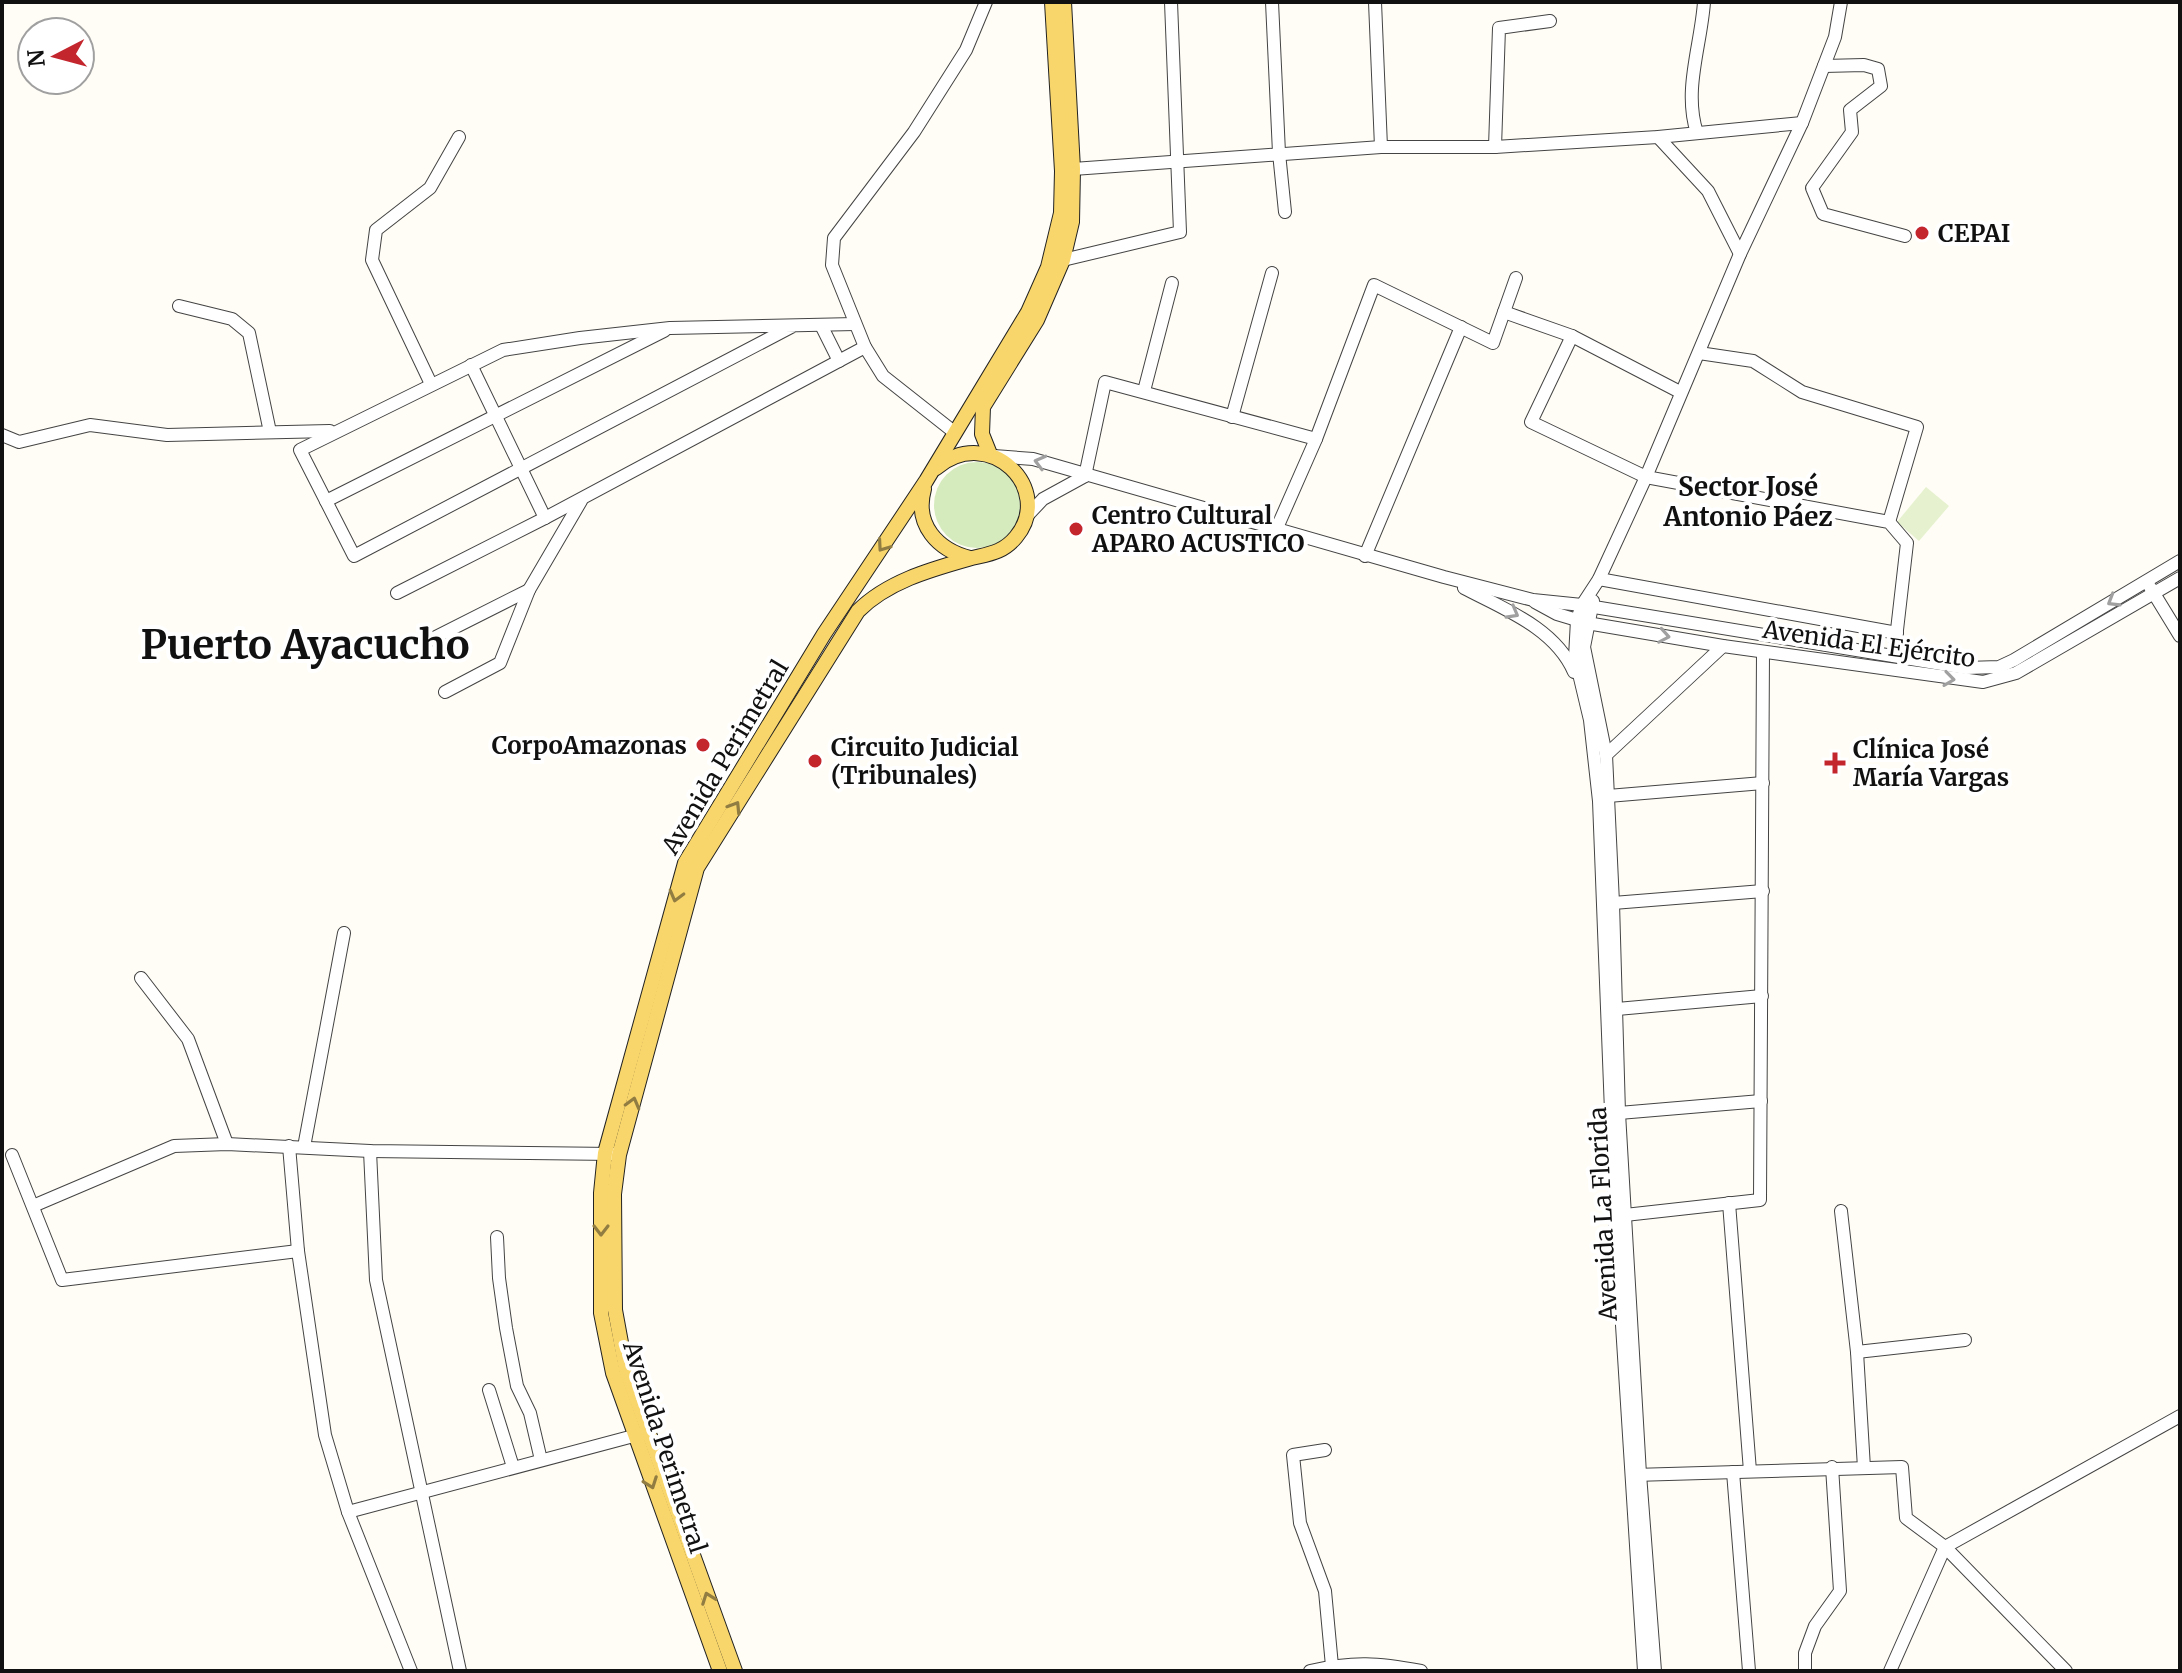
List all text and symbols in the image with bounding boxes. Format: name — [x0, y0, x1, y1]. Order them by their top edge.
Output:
north arrow — [16, 16, 96, 96]
text: N — [21, 47, 51, 68]
place label: CEPAI — [1938, 218, 2010, 249]
marker: CEPAI — [1913, 224, 1931, 242]
one-way arrow — [1033, 454, 1047, 471]
district label: Sector José Antonio Páez — [1662, 470, 1833, 533]
place label: Centro Cultural APARO ACUSTICO — [1091, 500, 1305, 559]
marker: Centro Cultural APARO ACUSTICO — [1067, 520, 1085, 538]
one-way arrow — [878, 538, 893, 552]
one-way arrow — [2107, 591, 2122, 606]
one-way arrow — [1504, 604, 1519, 619]
street label: Avenida El Ejército — [1760, 614, 1977, 674]
district label: Puerto Ayacucho — [140, 620, 470, 670]
one-way arrow — [1658, 626, 1671, 643]
street label: Avenida Perimetral — [654, 654, 795, 861]
one-way arrow — [1942, 670, 1956, 687]
place label: CorpoAmazonas — [492, 730, 687, 761]
place label: Circuito Judicial (Tribunales) — [831, 732, 1019, 791]
place label: Clínica José María Vargas — [1853, 734, 2009, 793]
marker: CorpoAmazonas — [694, 736, 712, 754]
marker: Circuito Judicial (Tribunales) — [806, 752, 824, 770]
marker: Clínica José María Vargas — [1824, 752, 1846, 774]
one-way arrow — [726, 801, 741, 816]
one-way arrow — [668, 889, 685, 903]
one-way arrow — [624, 1097, 641, 1111]
street label: Avenida La Florida — [1582, 1106, 1624, 1323]
one-way arrow — [592, 1224, 610, 1237]
street label: Avenida Perimetral — [616, 1336, 714, 1557]
one-way arrow — [641, 1475, 658, 1489]
one-way arrow — [702, 1592, 718, 1606]

